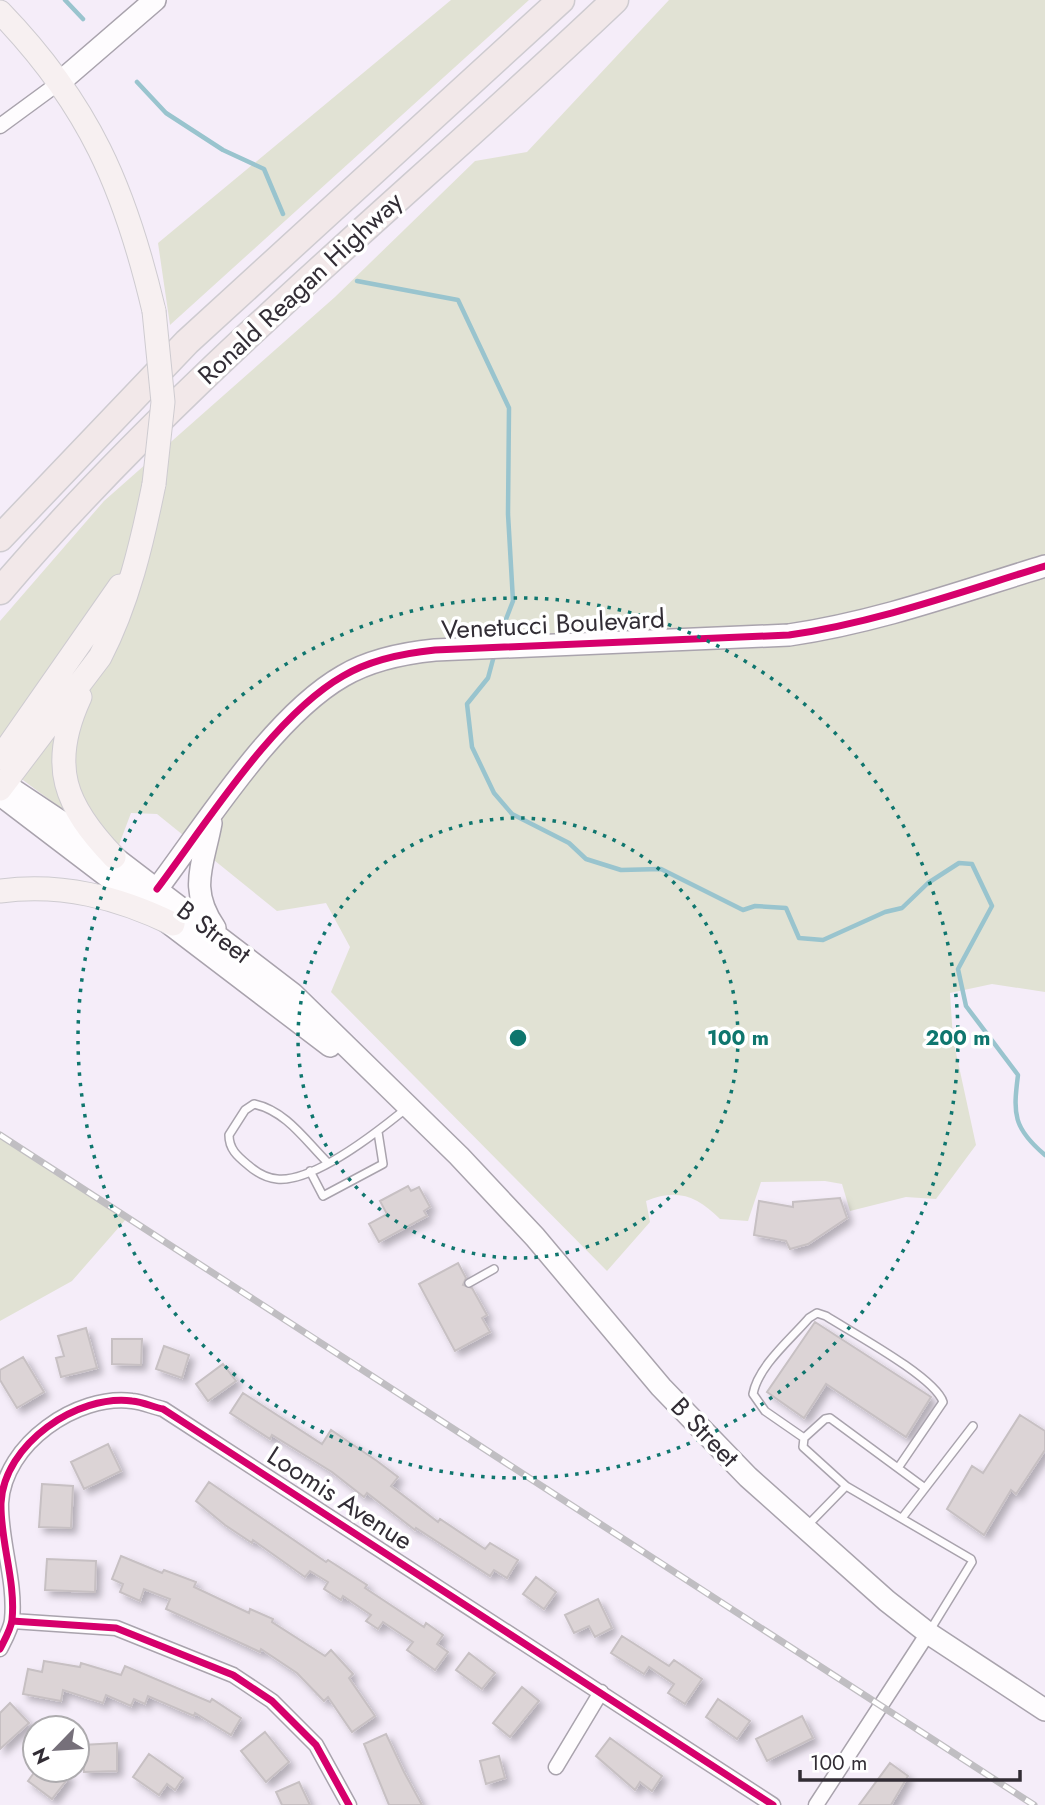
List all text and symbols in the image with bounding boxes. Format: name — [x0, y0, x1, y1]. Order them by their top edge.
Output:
street label: Ronald Reagan Highway — [189, 182, 411, 393]
street label: Venetucci Boulevard — [440, 599, 666, 649]
street label: B Street — [169, 891, 260, 973]
text: 100 m — [707, 1023, 769, 1053]
text: 200 m — [925, 1023, 991, 1053]
centre of rings — [506, 1026, 530, 1050]
street label: B Street — [662, 1388, 748, 1476]
street label: Loomis Avenue — [260, 1437, 420, 1559]
north arrow — [21, 1714, 91, 1784]
scale bar — [800, 1738, 1020, 1782]
text: N — [26, 1743, 56, 1769]
text: 100 m — [810, 1748, 867, 1778]

